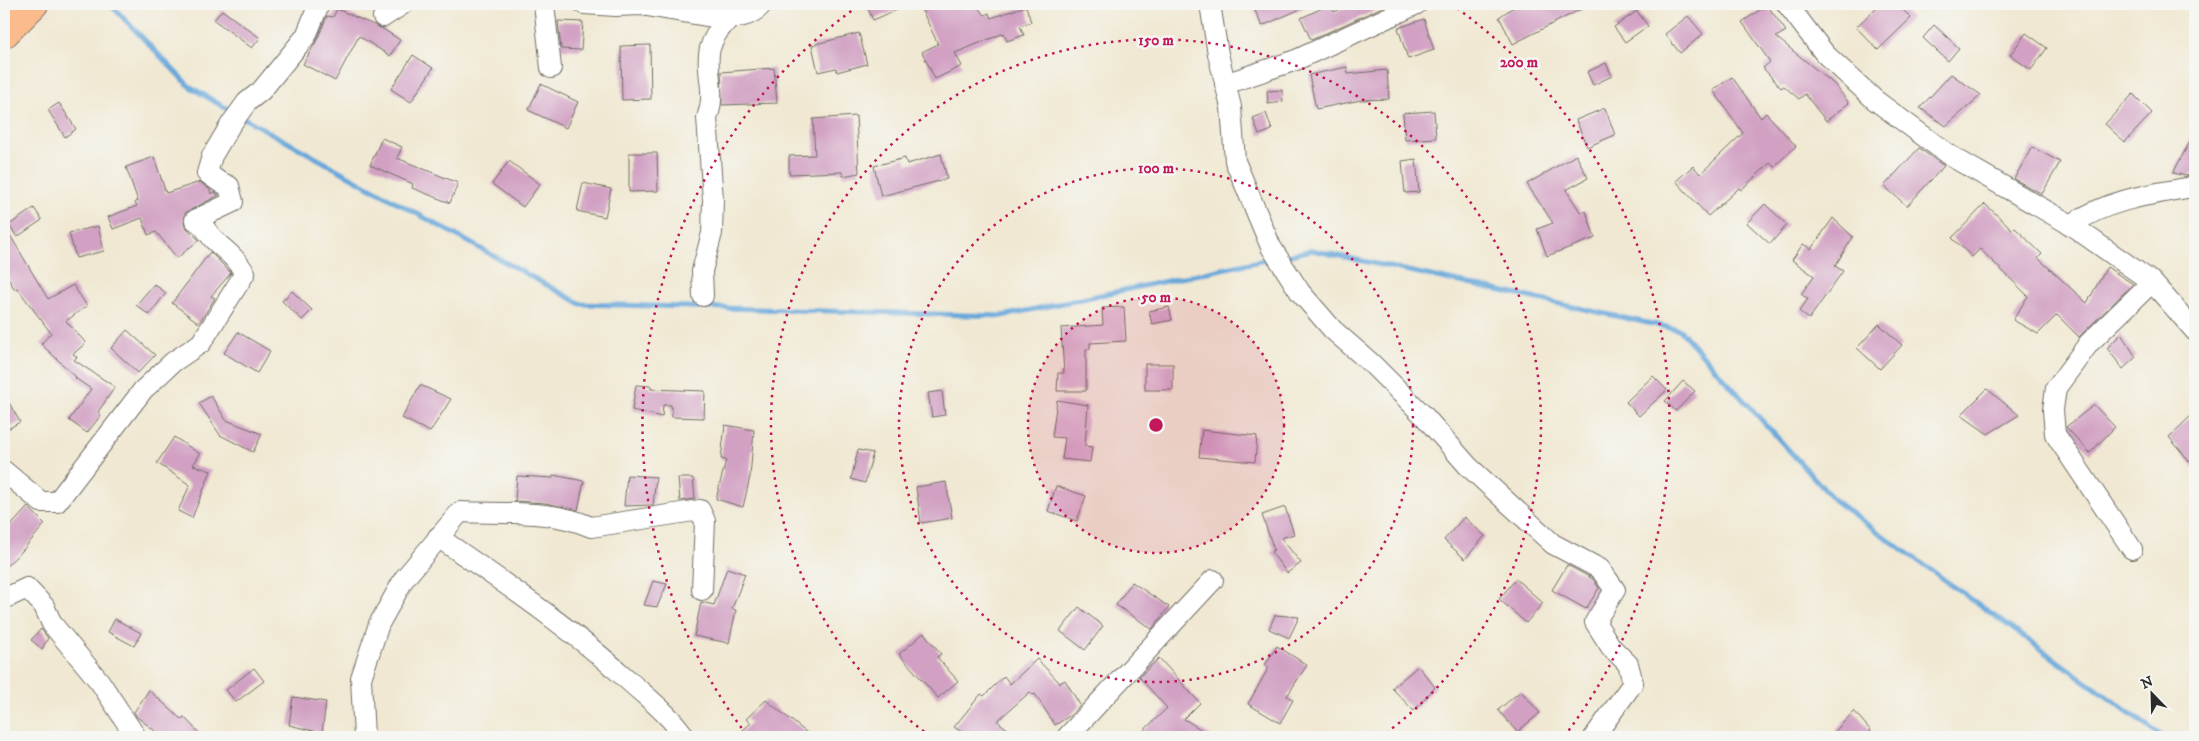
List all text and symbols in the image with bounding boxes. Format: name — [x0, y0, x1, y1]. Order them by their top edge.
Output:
text: 150 m — [1138, 31, 1174, 50]
text: 200 m — [1500, 53, 1539, 72]
text: 100 m — [1138, 159, 1175, 178]
text: 50 m — [1140, 288, 1172, 307]
centre of rings — [1147, 416, 1165, 434]
north arrow — [2126, 668, 2176, 718]
text: N — [2139, 672, 2157, 693]

